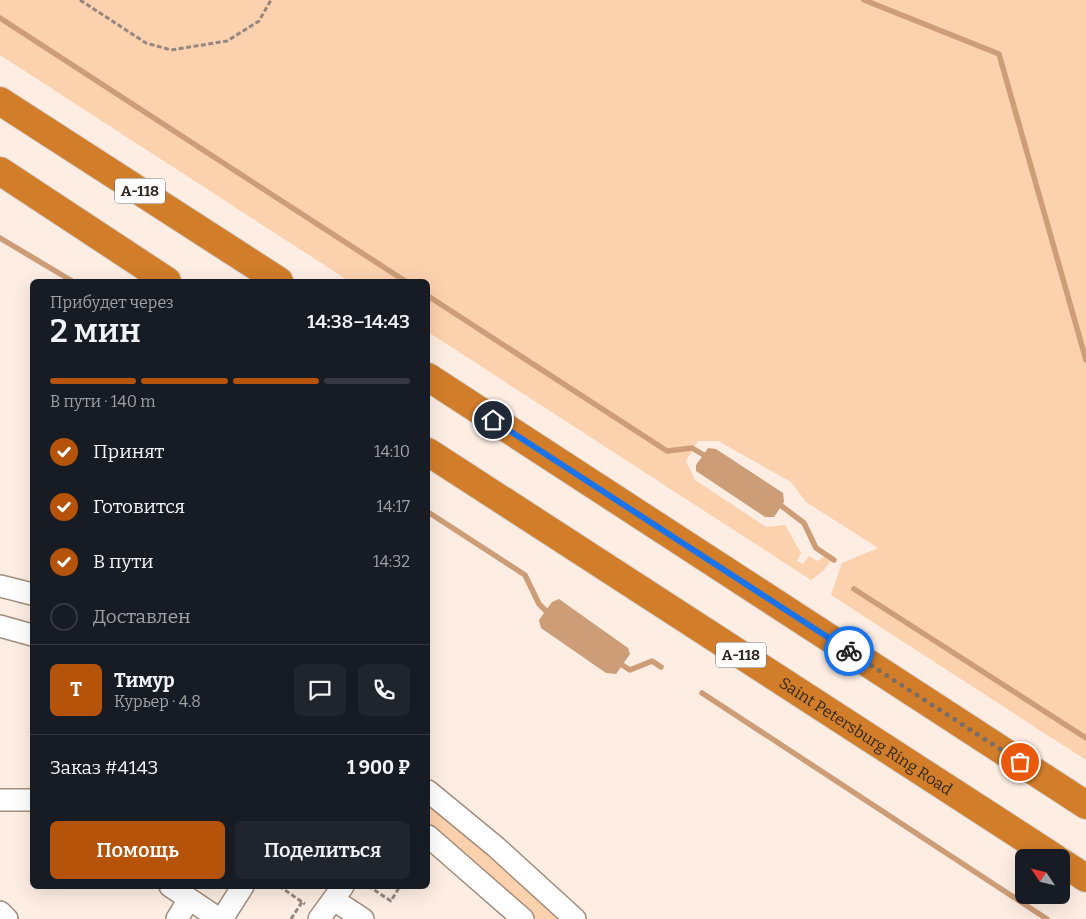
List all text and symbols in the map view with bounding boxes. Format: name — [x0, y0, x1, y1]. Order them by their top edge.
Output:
road number: А-118 — [115, 178, 165, 204]
text: Прибудет через — [50, 293, 174, 312]
text: 14:38–14:43 — [307, 310, 410, 333]
text: 2 мин — [50, 312, 141, 350]
text: В пути · 140 m — [50, 392, 155, 411]
pin — [472, 399, 514, 441]
icon: home — [479, 406, 507, 434]
icon: check — [50, 438, 78, 466]
text: Принят — [93, 440, 164, 463]
text: 14:10 — [374, 442, 410, 461]
icon: check — [50, 493, 78, 521]
text: Готовится — [93, 495, 185, 518]
text: 14:17 — [376, 497, 410, 516]
icon: check — [50, 548, 78, 576]
text: В пути — [93, 550, 154, 573]
text: 14:32 — [373, 552, 410, 571]
text: Доставлен — [93, 605, 191, 628]
courier — [824, 626, 874, 676]
icon: bike — [835, 637, 863, 665]
road number: А-118 — [716, 642, 766, 668]
button: chat — [294, 664, 346, 716]
button: phone — [358, 664, 410, 716]
text: Тимур — [114, 669, 174, 692]
street label: Saint Petersburg Ring Road — [776, 673, 957, 799]
text: Т — [70, 678, 82, 701]
text: Курьер · 4.8 — [114, 692, 201, 711]
pin — [999, 741, 1041, 783]
icon: bag — [1006, 748, 1034, 776]
text: Заказ #4143 — [50, 756, 158, 779]
text: 1 900 ₽ — [347, 756, 410, 779]
button: Помощь — [50, 821, 225, 879]
button: Поделиться — [235, 821, 410, 879]
north arrow — [1015, 849, 1070, 904]
map controls — [1015, 849, 1070, 904]

